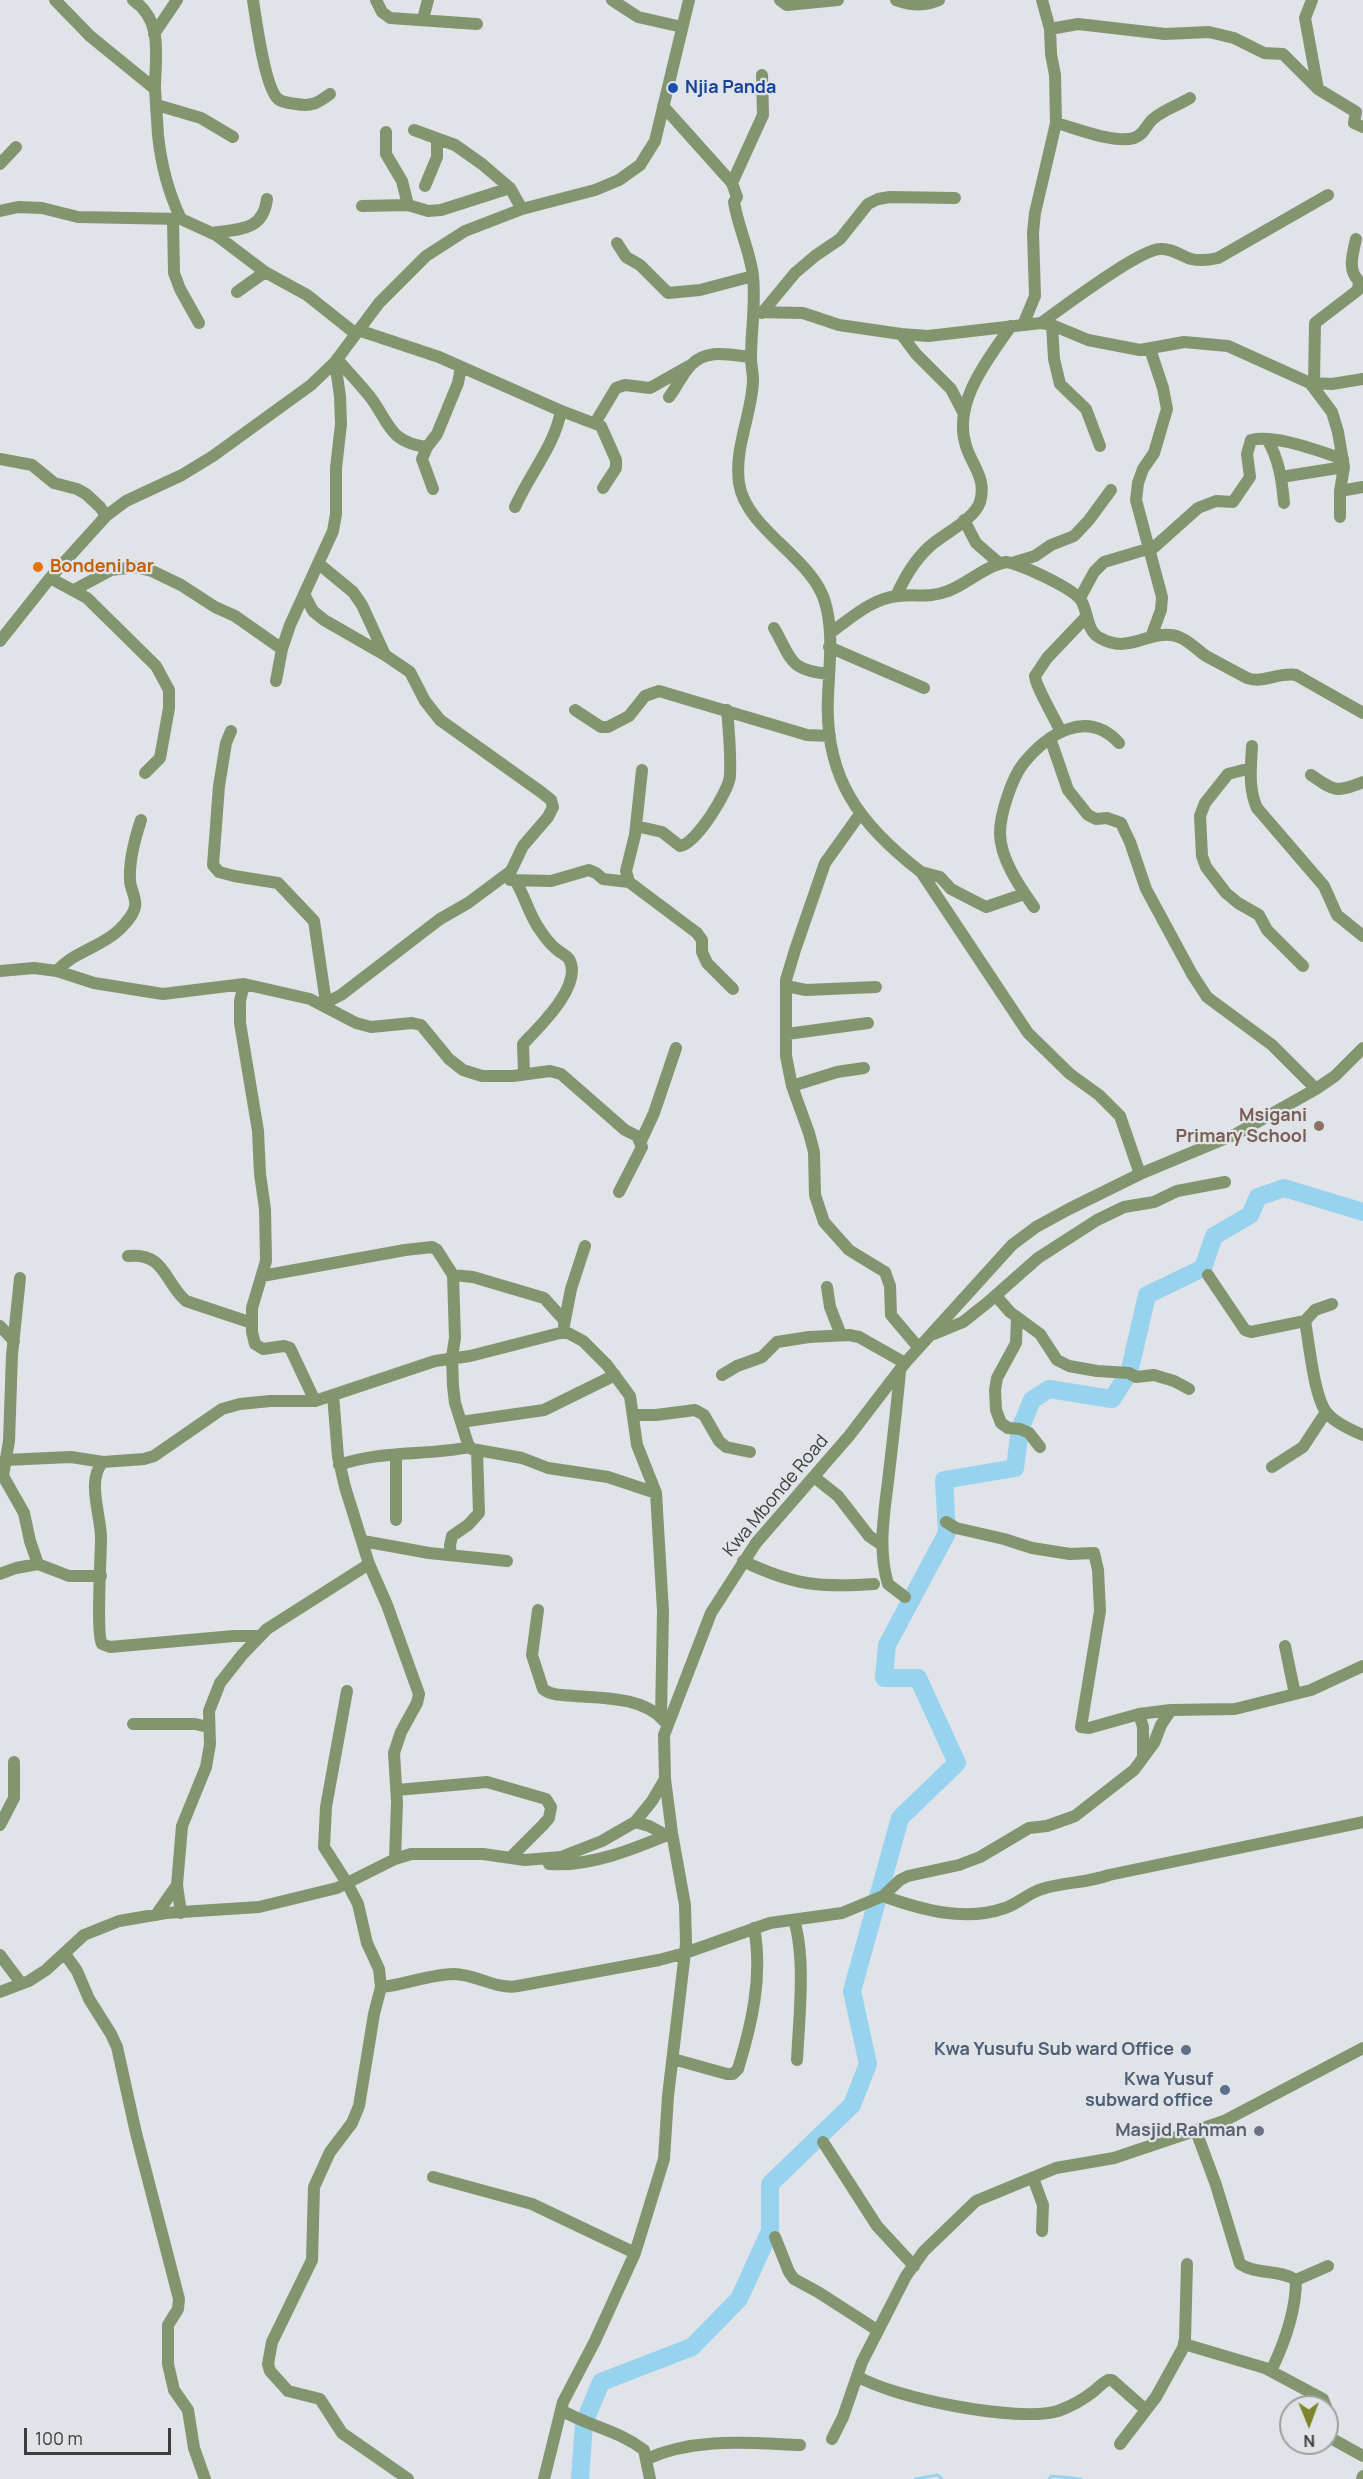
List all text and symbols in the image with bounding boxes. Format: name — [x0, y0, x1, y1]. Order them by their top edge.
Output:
place label: Njia Panda — [685, 77, 776, 99]
marker: Njia Panda — [666, 81, 680, 95]
place label: Bondeni bar — [50, 556, 154, 578]
marker: Bondeni bar — [31, 560, 45, 574]
place label: Msigani Primary School — [1175, 1105, 1307, 1148]
marker: Msigani Primary School — [1312, 1119, 1326, 1133]
street label: Kwa Mbonde Road — [719, 1431, 833, 1561]
place label: Kwa Yusufu Sub ward Office — [934, 2039, 1174, 2061]
marker: Kwa Yusufu Sub ward Office — [1179, 2043, 1193, 2057]
place label: Kwa Yusuf subward office — [1085, 2069, 1213, 2112]
marker: Kwa Yusuf subward office — [1218, 2083, 1232, 2097]
place label: Masjid Rahman — [1115, 2120, 1247, 2142]
marker: Masjid Rahman — [1252, 2124, 1266, 2138]
north arrow — [1279, 2395, 1339, 2455]
scale bar — [27, 2416, 174, 2454]
text: 100 m — [35, 2426, 83, 2450]
text: N — [1303, 2430, 1315, 2452]

